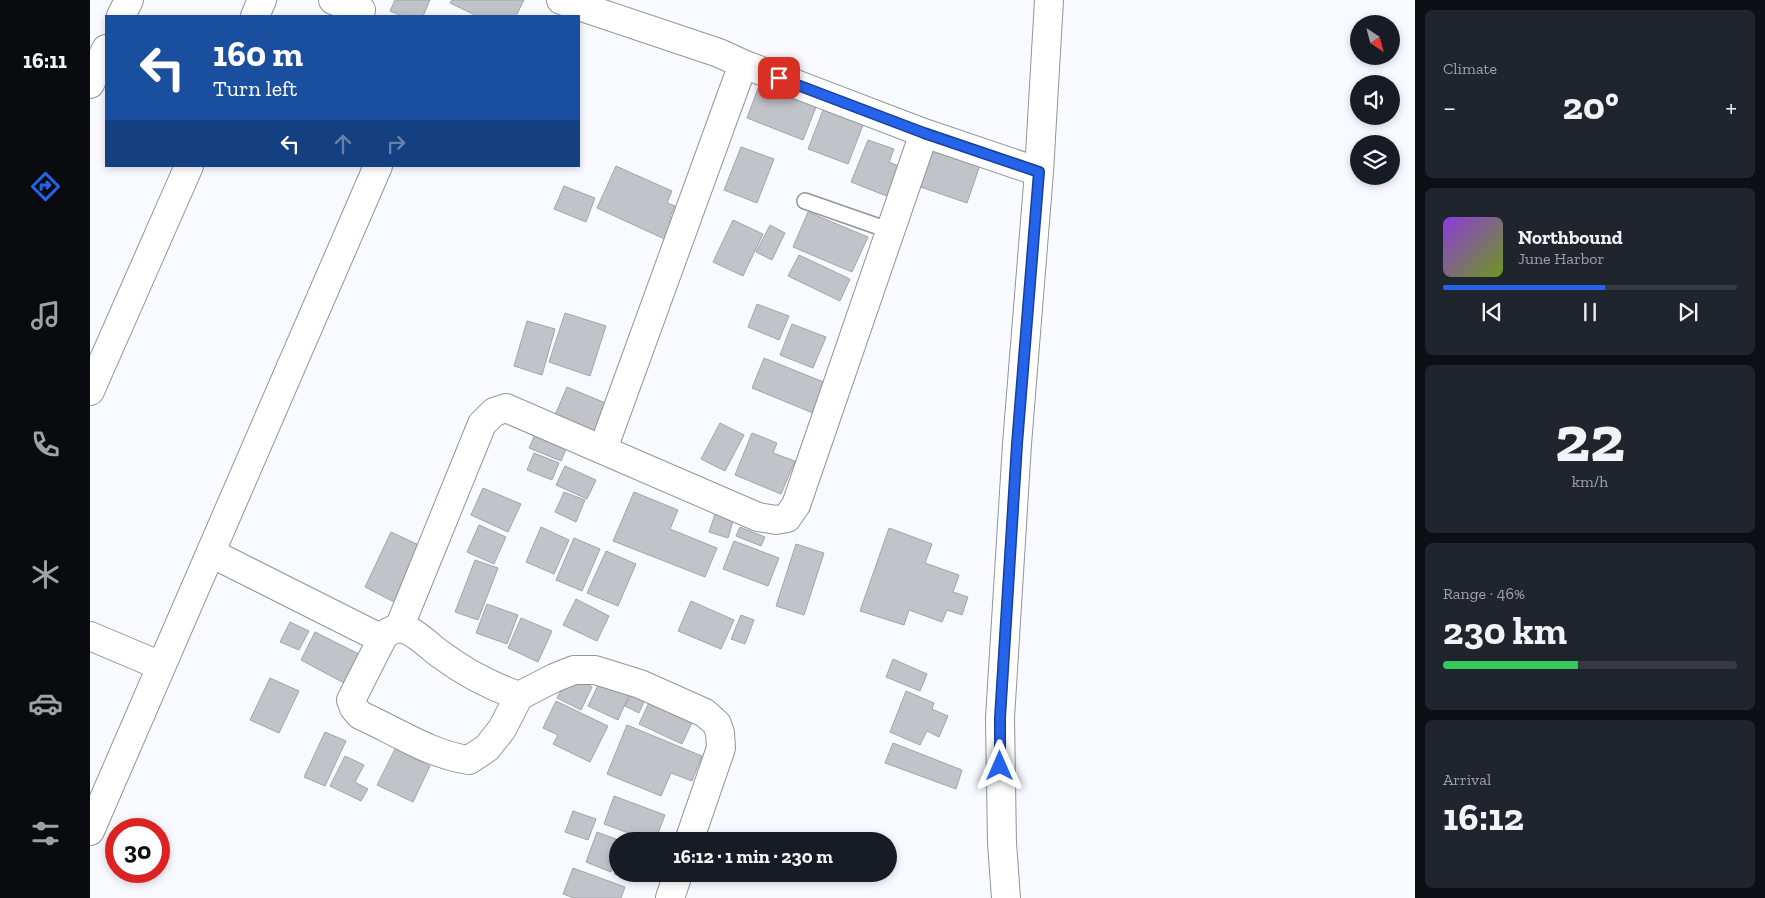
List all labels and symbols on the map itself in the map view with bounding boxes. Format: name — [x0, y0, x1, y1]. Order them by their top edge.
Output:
north arrow — [1350, 15, 1400, 65]
pin — [758, 57, 800, 99]
position arrow — [973, 739, 1025, 791]
speed limit sign: 30 — [105, 818, 170, 883]

